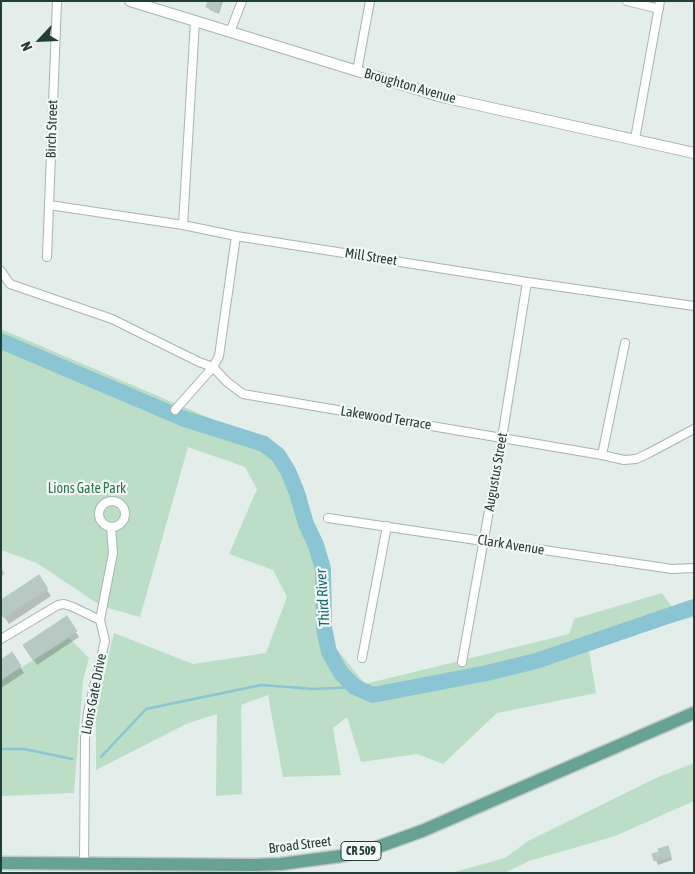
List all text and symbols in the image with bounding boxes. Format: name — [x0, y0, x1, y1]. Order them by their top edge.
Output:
north arrow — [15, 15, 65, 65]
text: N — [17, 39, 35, 53]
street label: Broughton Avenue — [362, 65, 458, 107]
street label: Birch Street — [43, 99, 61, 159]
street label: Mill Street — [344, 245, 398, 269]
street label: Lakewood Terrace — [339, 403, 433, 433]
street label: Augustus Street — [481, 431, 511, 513]
park label: Lions Gate Park — [48, 481, 126, 497]
street label: Clark Avenue — [476, 531, 546, 559]
water label: Third River — [312, 568, 334, 628]
street label: Lions Gate Drive — [78, 652, 110, 736]
street label: Broad Street — [268, 833, 332, 857]
road number: CR 509 — [341, 841, 381, 860]

